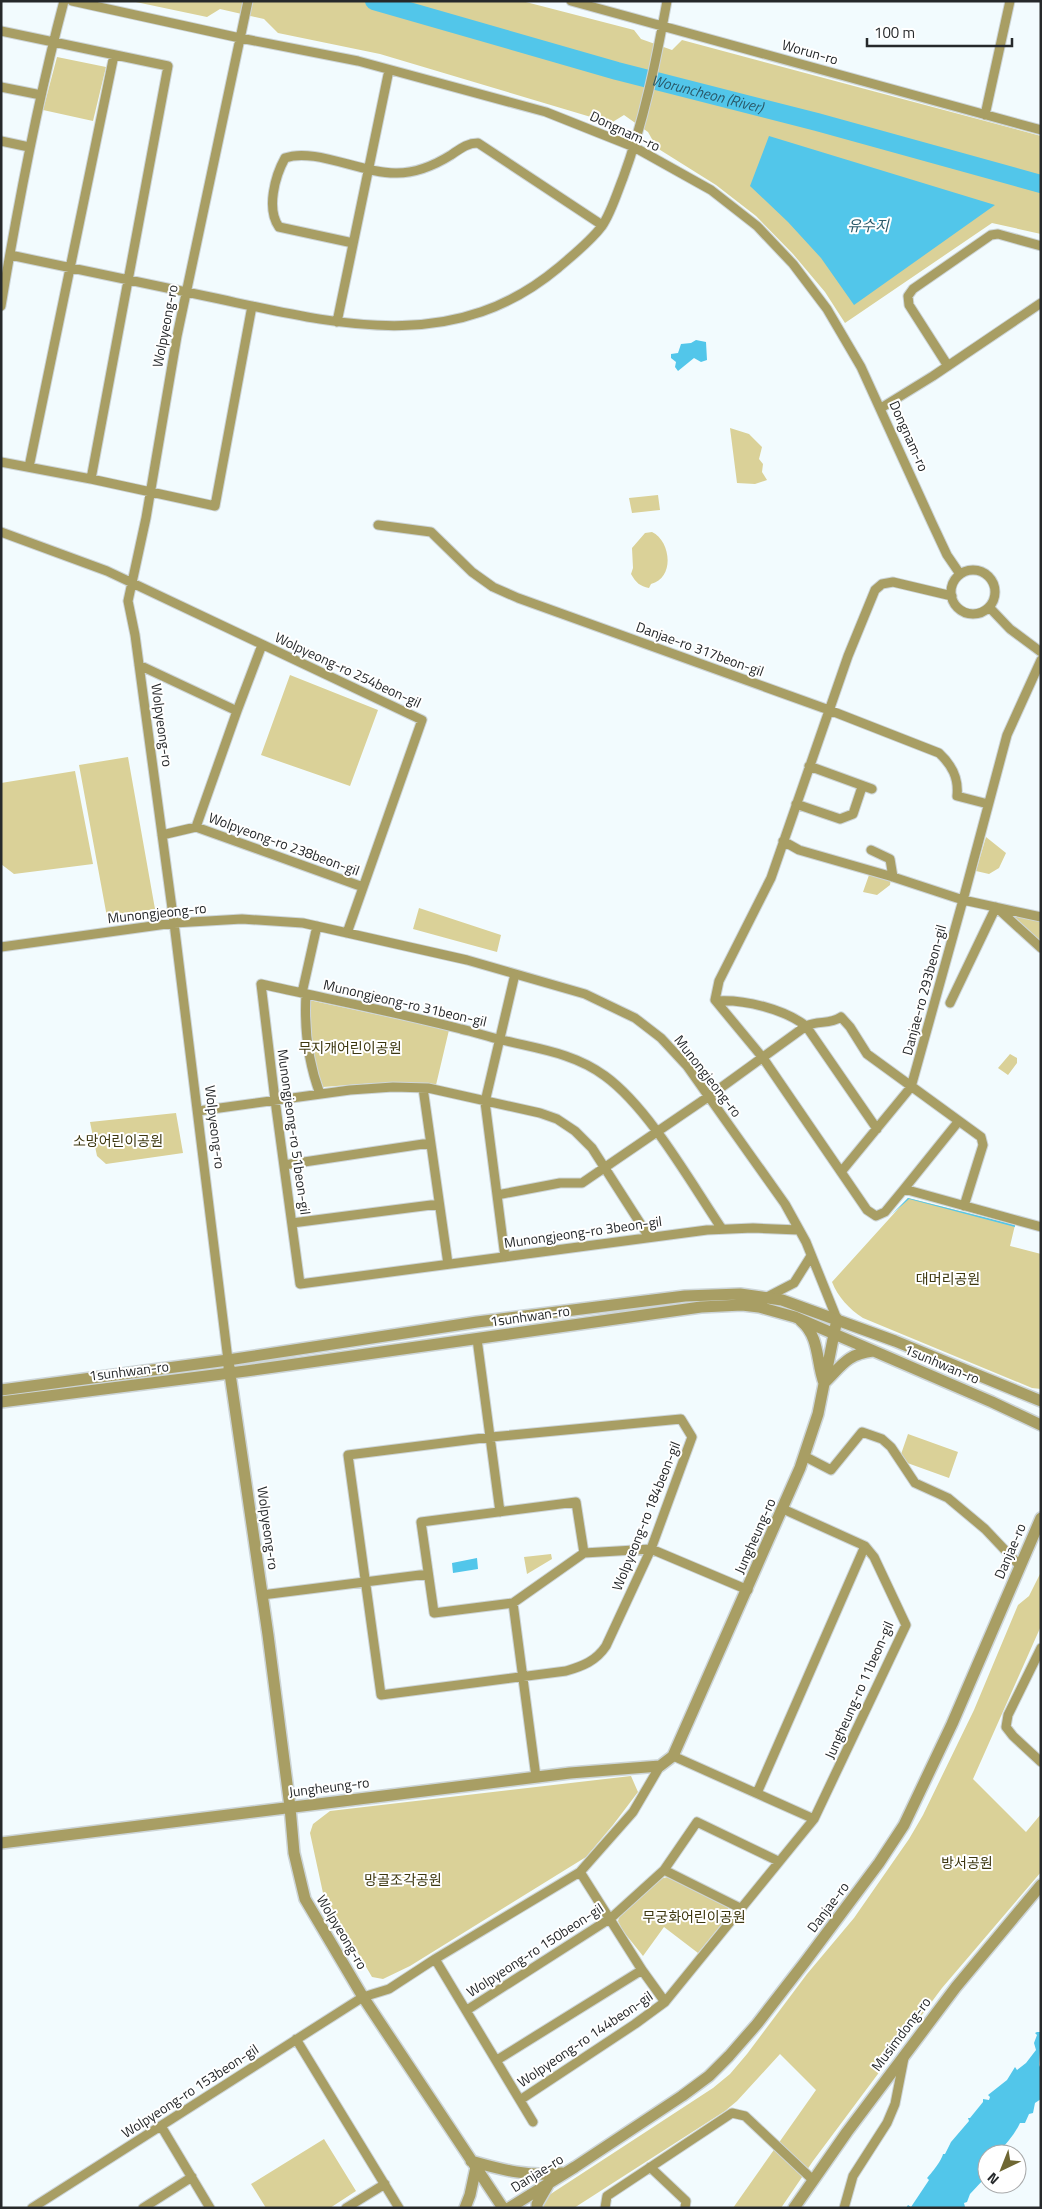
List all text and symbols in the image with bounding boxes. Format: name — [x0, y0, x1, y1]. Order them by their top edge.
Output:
scale bar — [867, 15, 1012, 47]
text: 100 m — [874, 21, 915, 44]
street label: Worun-ro — [780, 33, 841, 70]
water label: Woruncheon (River) — [649, 68, 767, 119]
street label: Dongnam-ro — [587, 105, 664, 156]
water label: 유수지 — [847, 214, 890, 237]
street label: Wolpyeong-ro — [146, 283, 183, 369]
street label: Dongnam-ro — [884, 397, 934, 475]
street label: Danjae-ro 317beon-gil — [633, 616, 767, 681]
street label: Wolpyeong-ro 254beon-gil — [272, 626, 425, 713]
street label: Wolpyeong-ro — [146, 682, 179, 768]
street label: Wolpyeong-ro 238beon-gil — [206, 806, 363, 881]
street label: Munongjeong-ro — [106, 897, 207, 928]
street label: Danjae-ro 293beon-gil — [896, 922, 951, 1058]
street label: Munongjeong-ro 31beon-gil — [321, 973, 489, 1032]
street label: Munongjeong-ro — [670, 1030, 747, 1121]
park label: 무지개어린이공원 — [298, 1037, 402, 1058]
street label: Munongjeong-ro 51beon-gil — [272, 1048, 317, 1216]
street label: Wolpyeong-ro — [200, 1084, 231, 1170]
park label: 소망어린이공원 — [73, 1130, 163, 1151]
street label: Munongjeong-ro 3beon-gil — [503, 1210, 663, 1253]
park label: 대머리공원 — [916, 1268, 980, 1289]
street label: 1sunhwan-ro — [489, 1300, 571, 1331]
street label: 1sunhwan-ro — [901, 1338, 983, 1389]
street label: 1sunhwan-ro — [88, 1355, 170, 1386]
street label: Wolpyeong-ro 184beon-gil — [606, 1438, 685, 1594]
street label: Wolpyeong-ro — [252, 1485, 285, 1571]
street label: Jungheung-ro — [728, 1495, 781, 1577]
street label: Danjae-ro — [988, 1520, 1031, 1582]
street label: Jungheung-ro 11beon-gil — [819, 1618, 898, 1762]
street label: Jungheung-ro — [287, 1771, 370, 1802]
park label: 방서공원 — [941, 1852, 993, 1873]
park label: 망골조각공원 — [364, 1869, 442, 1890]
street label: Danjae-ro — [801, 1877, 854, 1937]
street label: Wolpyeong-ro — [312, 1890, 373, 1973]
street label: Wolpyeong-ro 150beon-gil — [462, 1897, 607, 2002]
park label: 무궁화어린이공원 — [642, 1906, 746, 1927]
street label: Wolpyeong-ro 144beon-gil — [513, 1985, 657, 2092]
street label: Musimdong-ro — [866, 1992, 935, 2075]
street label: Wolpyeong-ro 153beon-gil — [117, 2038, 262, 2143]
north arrow — [977, 2144, 1027, 2194]
street label: Danjae-ro — [506, 2148, 567, 2197]
text: N — [982, 2168, 1004, 2190]

